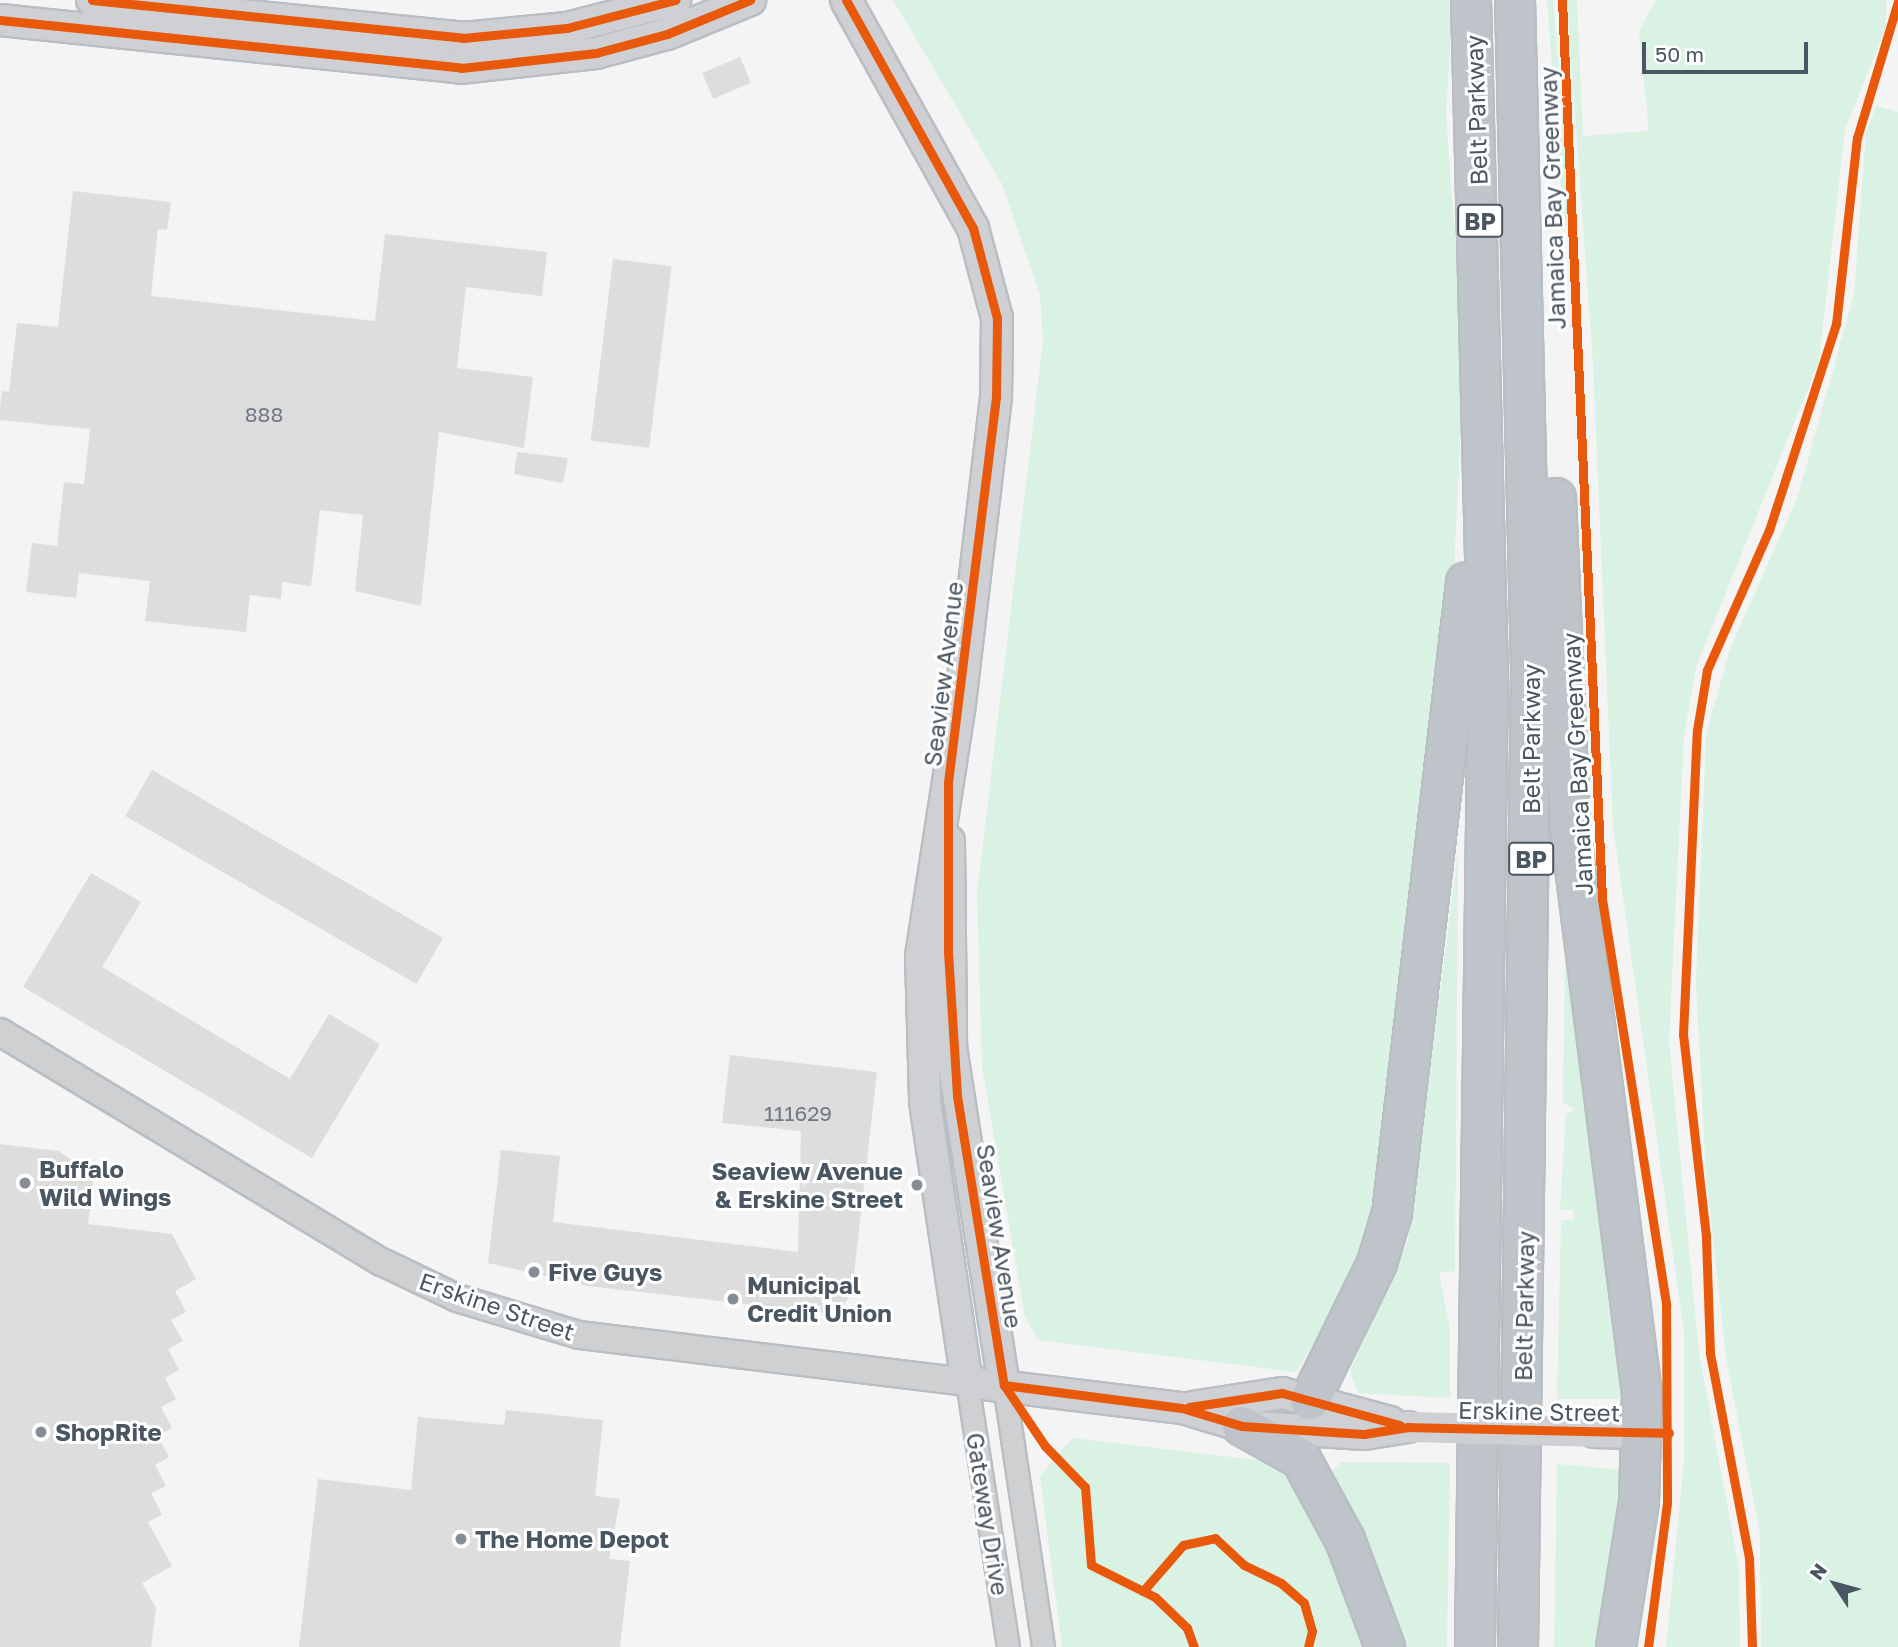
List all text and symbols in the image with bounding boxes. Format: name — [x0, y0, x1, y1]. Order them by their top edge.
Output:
scale bar — [1646, 28, 1812, 72]
street label: Belt Parkway — [1459, 34, 1493, 186]
text: 50 m — [1655, 41, 1704, 67]
street label: Jamaica Bay Greenway — [1533, 66, 1571, 330]
road number: BP — [1456, 202, 1504, 241]
house number: 888 — [245, 401, 283, 427]
street label: Seaview Avenue — [917, 580, 969, 768]
street label: Jamaica Bay Greenway — [1556, 632, 1598, 896]
street label: Belt Parkway — [1517, 664, 1545, 814]
road number: BP — [1506, 839, 1556, 878]
house number: 111629 — [764, 1100, 832, 1126]
street label: Seaview Avenue — [971, 1142, 1029, 1330]
place label: Buffalo Wild Wings — [39, 1155, 172, 1211]
place label: Seaview Avenue & Erskine Street — [712, 1157, 903, 1213]
marker: Buffalo Wild Wings — [17, 1175, 33, 1191]
marker: Seaview Avenue & Erskine Street — [909, 1177, 925, 1193]
street label: Belt Parkway — [1508, 1231, 1540, 1381]
place label: Five Guys — [548, 1258, 662, 1286]
marker: Five Guys — [526, 1264, 542, 1280]
street label: Erskine Street — [416, 1266, 578, 1346]
place label: Municipal Credit Union — [747, 1271, 892, 1327]
marker: Municipal Credit Union — [725, 1291, 741, 1307]
street label: Erskine Street — [1458, 1395, 1620, 1427]
place label: ShopRite — [55, 1418, 162, 1446]
marker: ShopRite — [33, 1424, 49, 1440]
street label: Gateway Drive — [961, 1431, 1015, 1597]
place label: The Home Depot — [475, 1525, 669, 1553]
marker: The Home Depot — [453, 1531, 469, 1547]
north arrow — [1800, 1549, 1870, 1619]
text: N — [1804, 1559, 1831, 1584]

